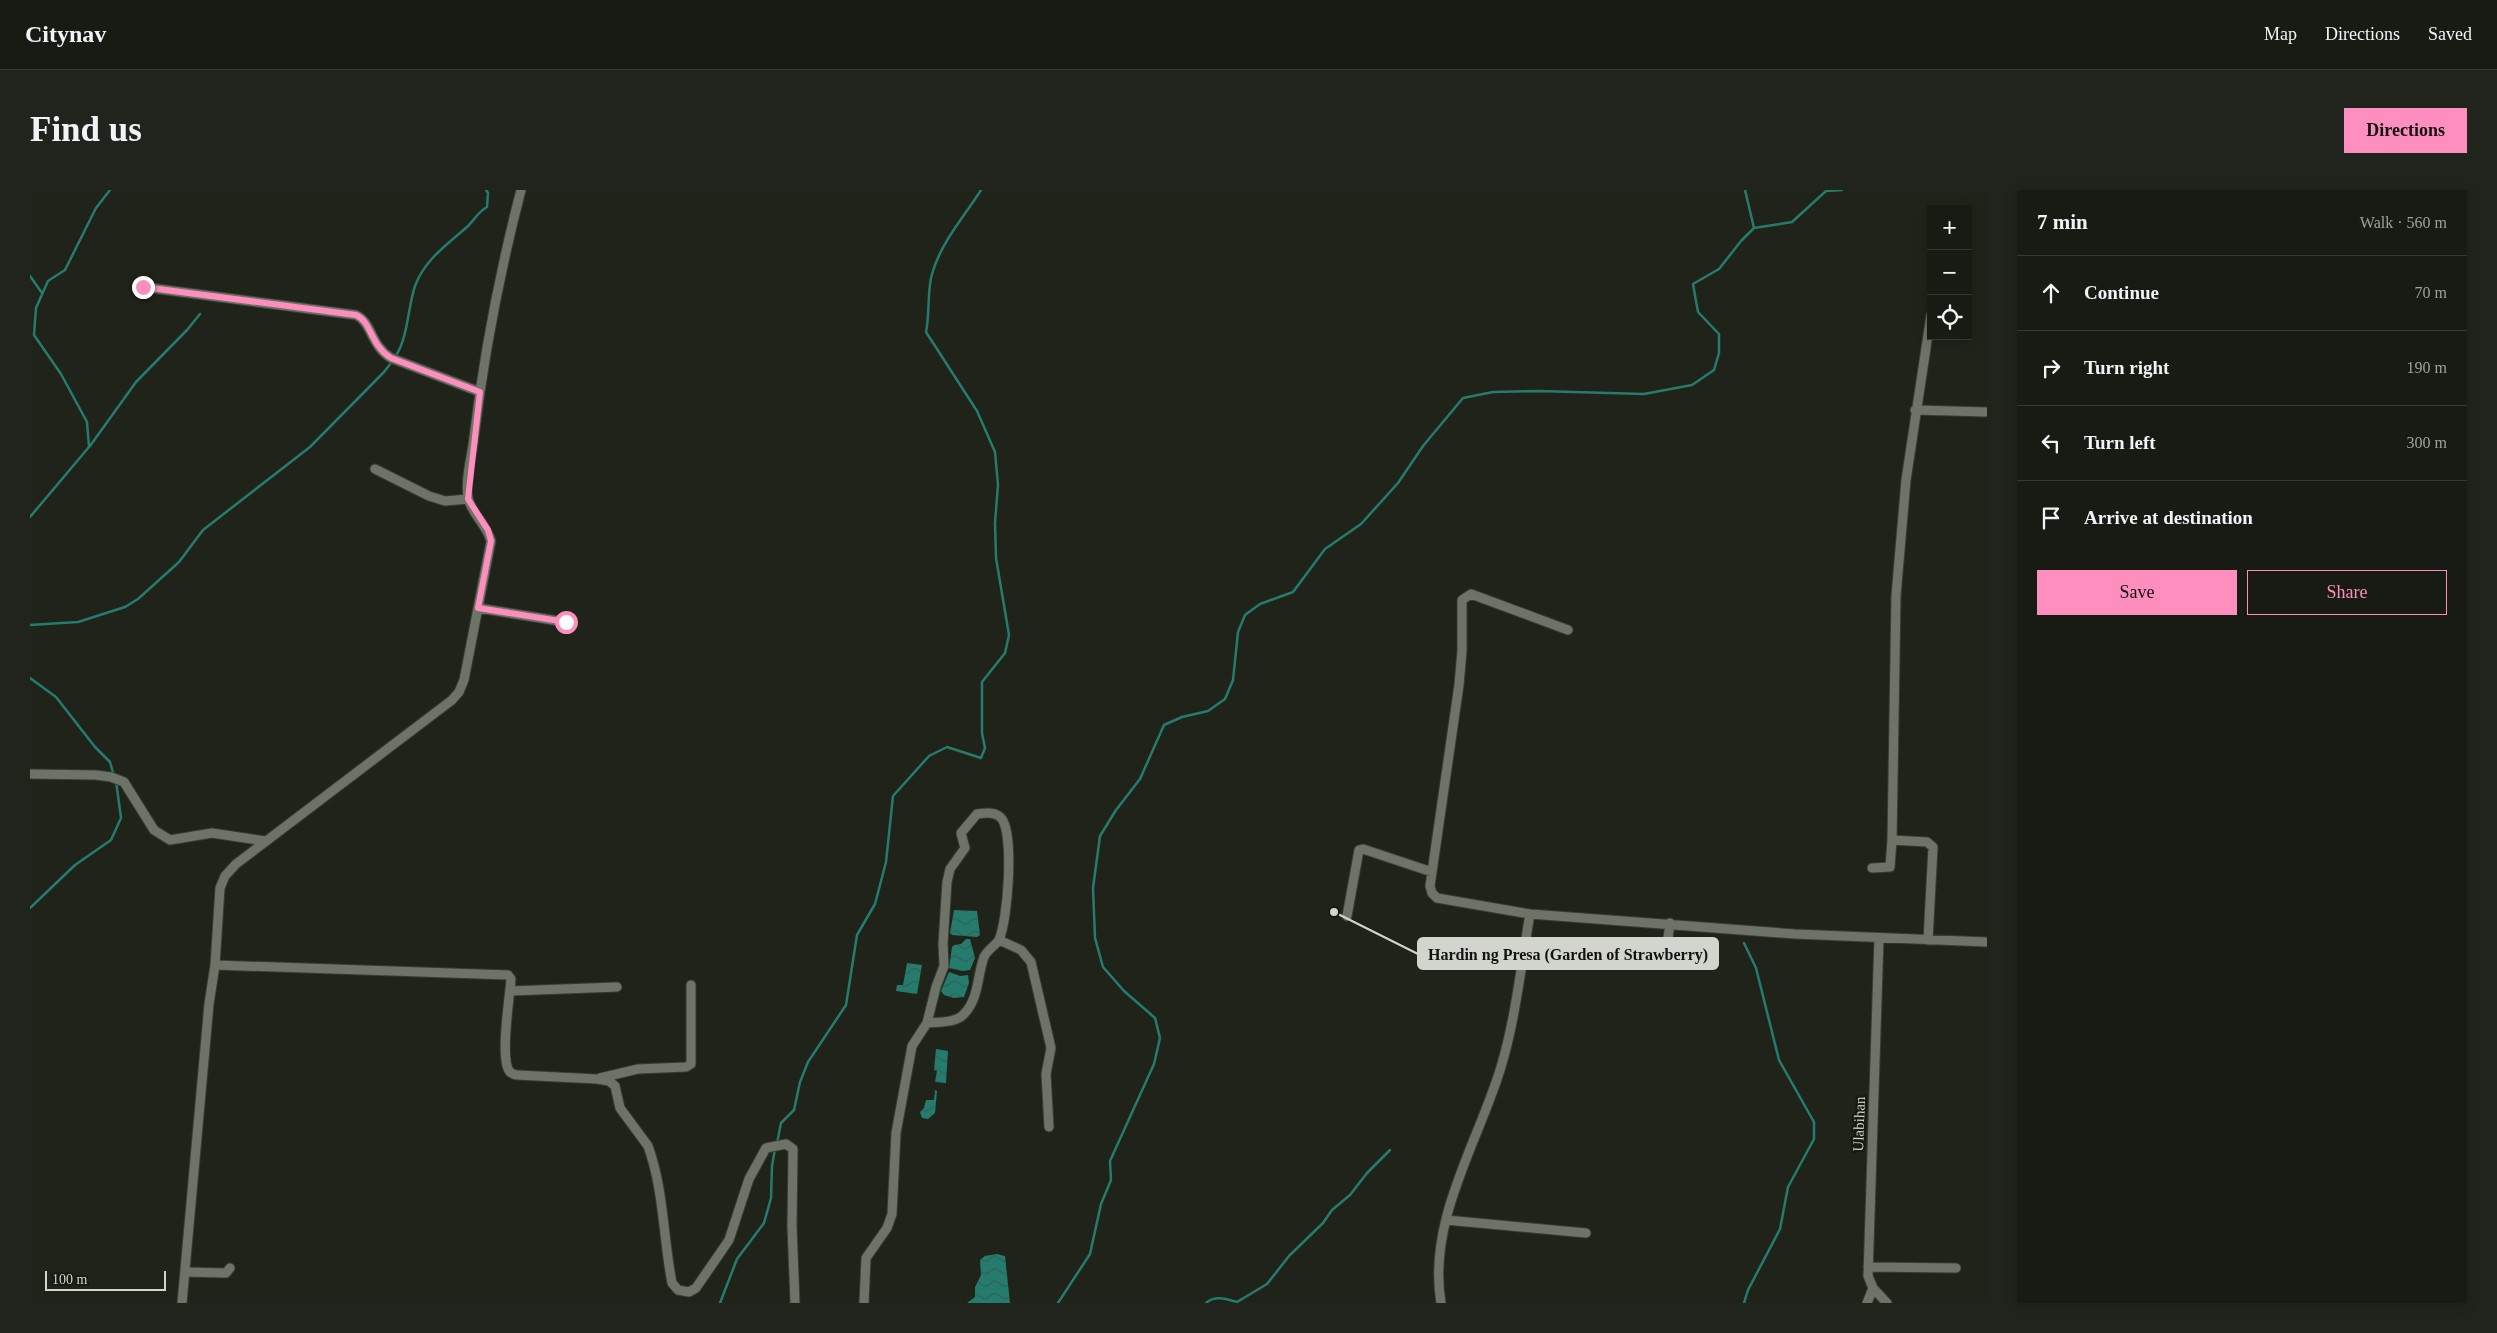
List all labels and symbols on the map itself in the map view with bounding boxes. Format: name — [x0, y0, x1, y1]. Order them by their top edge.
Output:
route end — [132, 276, 155, 299]
route start — [555, 611, 578, 634]
callout: Hardin ng Presa (Garden of Strawberry) — [1418, 938, 1718, 969]
text: Hardin ng Presa (Garden of Strawberry) — [1428, 946, 1708, 964]
street label: Ulabihan — [1850, 1096, 1868, 1152]
scale bar — [45, 1268, 166, 1291]

